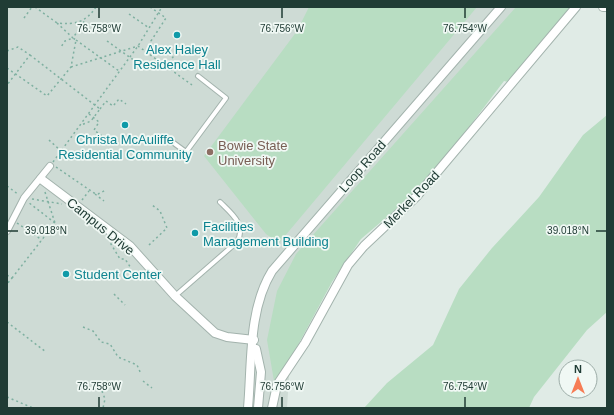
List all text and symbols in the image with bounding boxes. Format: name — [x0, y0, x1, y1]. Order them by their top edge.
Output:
text: 76.758°W — [77, 23, 122, 34]
text: 76.756°W — [260, 23, 305, 34]
text: 76.754°W — [443, 23, 488, 34]
marker: Alex Haley Residence Hall — [172, 30, 182, 40]
place label: Alex Haley Residence Hall — [133, 42, 221, 72]
marker: Christa McAuliffe Residential Community — [120, 120, 130, 130]
place label: Christa McAuliffe Residential Community — [58, 132, 192, 162]
street label: Loop Road — [336, 137, 389, 195]
place label: Bowie State University — [218, 138, 287, 168]
marker: Bowie State University — [205, 147, 215, 157]
street label: Merkel Road — [380, 168, 442, 231]
street label: Campus Drive — [64, 195, 137, 258]
place label: Facilities Management Building — [203, 219, 329, 249]
text: 39.018°N — [25, 225, 67, 236]
text: 39.018°N — [547, 225, 589, 236]
marker: Facilities Management Building — [190, 228, 200, 238]
place label: Student Center — [74, 267, 162, 282]
marker: Student Center — [61, 269, 71, 279]
north arrow — [558, 359, 598, 399]
text: N — [574, 363, 582, 375]
text: 76.758°W — [77, 381, 122, 392]
text: 76.756°W — [260, 381, 305, 392]
text: 76.754°W — [443, 381, 488, 392]

